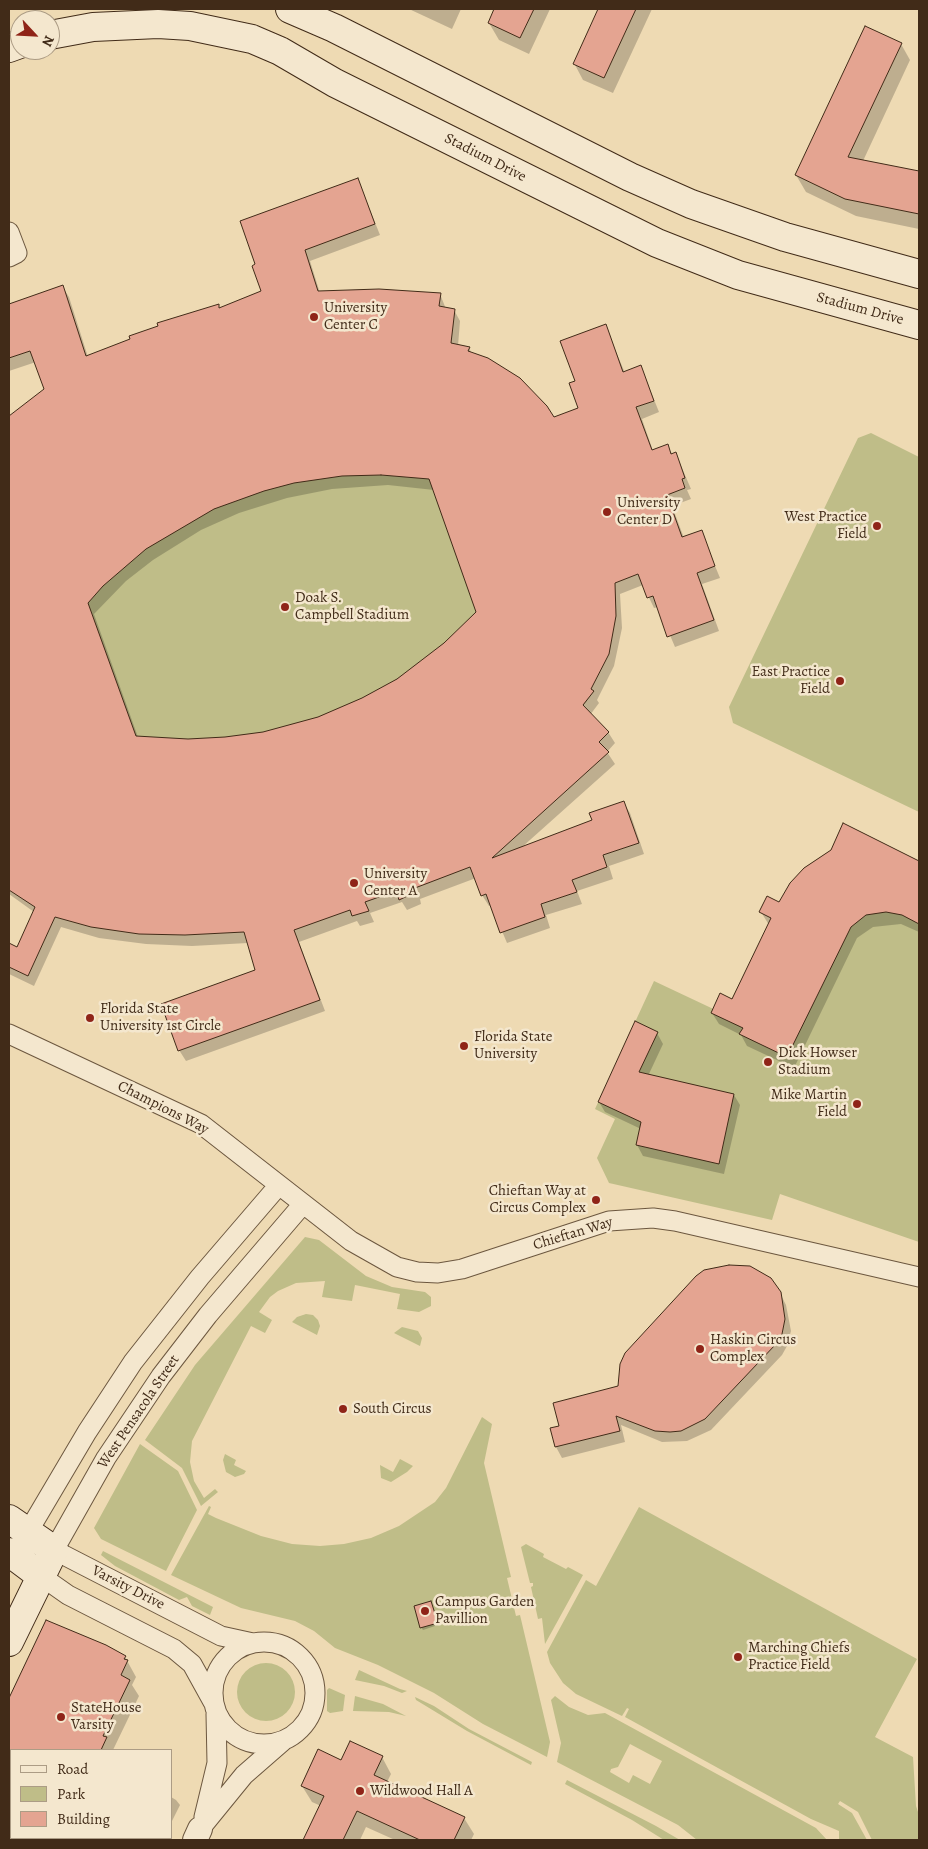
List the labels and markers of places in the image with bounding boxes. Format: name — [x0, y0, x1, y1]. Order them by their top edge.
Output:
place label: University Center C — [324, 299, 387, 334]
marker: University Center C — [308, 311, 320, 323]
place label: University Center D — [617, 494, 680, 529]
marker: University Center D — [601, 506, 613, 518]
place label: West Practice Field — [784, 508, 867, 543]
marker: West Practice Field — [871, 520, 883, 532]
place label: Doak S. Campbell Stadium — [295, 589, 409, 624]
marker: Doak S. Campbell Stadium — [279, 601, 291, 613]
place label: East Practice Field — [751, 663, 830, 698]
marker: East Practice Field — [834, 675, 846, 687]
place label: University Center A — [364, 865, 427, 900]
marker: University Center A — [348, 877, 360, 889]
place label: Florida State University 1st Circle — [100, 1000, 221, 1035]
marker: Florida State University 1st Circle — [84, 1012, 96, 1024]
place label: Florida State University — [474, 1028, 552, 1063]
marker: Florida State University — [458, 1040, 470, 1052]
place label: Dick Howser Stadium — [778, 1044, 857, 1079]
marker: Dick Howser Stadium — [762, 1056, 774, 1068]
place label: Mike Martin Field — [771, 1086, 847, 1121]
marker: Mike Martin Field — [851, 1098, 863, 1110]
place label: Chieftan Way at Circus Complex — [489, 1182, 586, 1217]
marker: Chieftan Way at Circus Complex — [590, 1194, 602, 1206]
place label: Haskin Circus Complex — [710, 1331, 796, 1366]
marker: Haskin Circus Complex — [694, 1343, 706, 1355]
place label: South Circus — [353, 1400, 432, 1418]
marker: South Circus — [337, 1403, 349, 1415]
place label: Campus Garden Pavillion — [435, 1593, 534, 1628]
marker: Campus Garden Pavillion — [419, 1605, 431, 1617]
place label: Marching Chiefs Practice Field — [748, 1639, 850, 1674]
marker: Marching Chiefs Practice Field — [732, 1651, 744, 1663]
place label: StateHouse Varsity — [71, 1699, 141, 1734]
marker: StateHouse Varsity — [55, 1711, 67, 1723]
place label: Wildwood Hall A — [370, 1782, 473, 1800]
marker: Wildwood Hall A — [354, 1785, 366, 1797]

